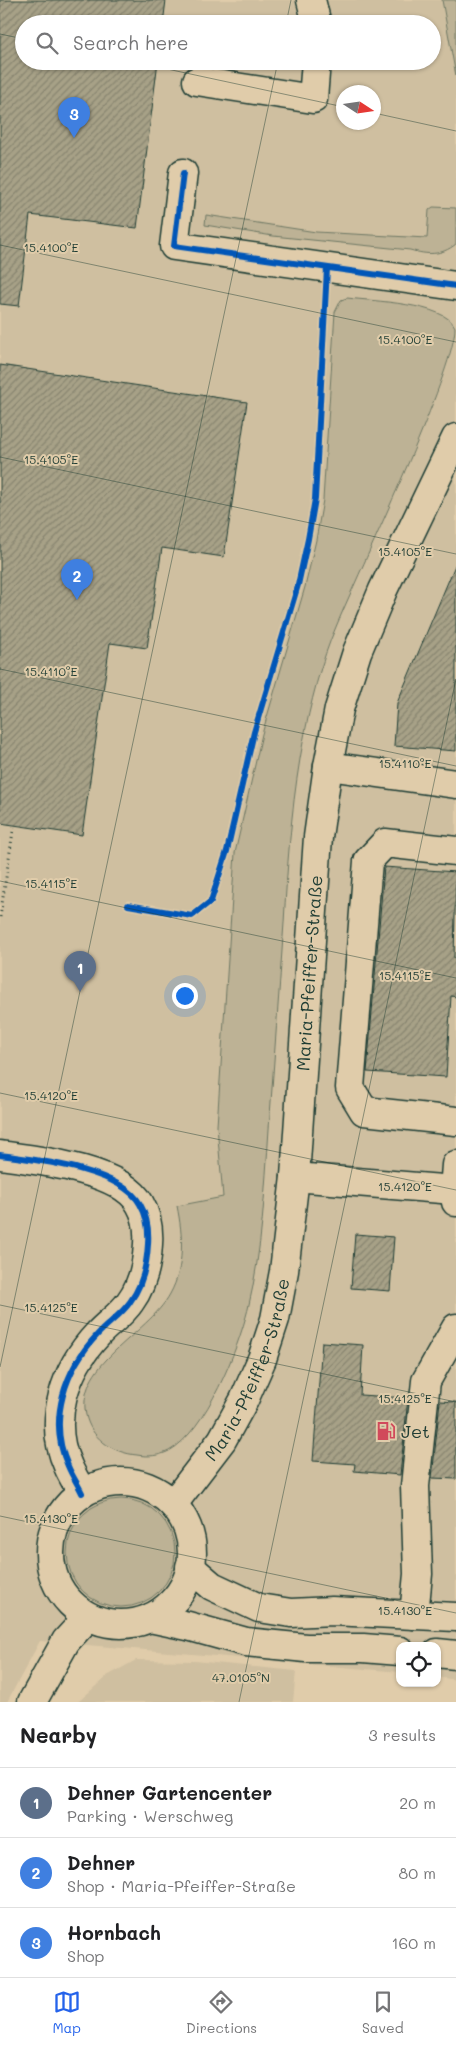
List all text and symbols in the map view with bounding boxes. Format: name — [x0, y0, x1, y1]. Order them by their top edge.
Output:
search box — [15, 15, 441, 70]
icon: search — [33, 29, 61, 57]
text: Search here — [73, 30, 189, 55]
north arrow — [336, 85, 381, 130]
pin: 3 — [58, 97, 90, 138]
text: 15.4100°E — [24, 239, 78, 255]
text: 15.4100°E — [378, 331, 432, 347]
text: 15.4105°E — [24, 451, 78, 467]
text: 15.4105°E — [378, 543, 432, 559]
pin: 2 — [61, 559, 93, 600]
text: 15.4110°E — [25, 663, 77, 679]
text: 15.4110°E — [379, 755, 431, 771]
street label: Maria-Pfeiffer-Straße — [290, 874, 327, 1072]
text: 15.4115°E — [25, 875, 77, 891]
pin: 1 — [64, 951, 96, 992]
text: 15.4115°E — [379, 967, 431, 983]
your location — [172, 983, 198, 1009]
text: 15.4120°E — [24, 1087, 78, 1103]
text: 15.4120°E — [378, 1178, 432, 1194]
street label: Maria-Pfeiffer-Straße — [199, 1276, 294, 1465]
text: 15.4125°E — [24, 1299, 78, 1315]
text: 15.4125°E — [378, 1390, 432, 1406]
place label: Jet — [401, 1419, 430, 1443]
fuel station icon: Jet — [375, 1420, 397, 1442]
text: 15.4130°E — [24, 1510, 78, 1526]
text: 15.4130°E — [378, 1602, 432, 1618]
map controls — [396, 1642, 441, 1687]
button: locate — [396, 1642, 441, 1687]
text: 47.0105°N — [212, 1669, 270, 1685]
text: Nearby — [20, 1721, 97, 1748]
text: 3 results — [368, 1724, 436, 1745]
text: Dehner Gartencenter — [67, 1780, 272, 1805]
text: 1 — [32, 1792, 40, 1813]
text: 20 m — [399, 1792, 436, 1813]
text: Parking · Werschweg — [67, 1805, 233, 1826]
text: Dehner — [67, 1850, 135, 1875]
text: 2 — [32, 1862, 40, 1883]
text: 80 m — [399, 1862, 436, 1883]
text: Shop · Maria-Pfeiffer-Straße — [67, 1875, 296, 1896]
text: Hornbach — [67, 1920, 161, 1945]
text: 3 — [31, 1932, 41, 1953]
text: 160 m — [391, 1932, 436, 1953]
text: Shop — [67, 1945, 104, 1966]
tab: Map — [52, 1988, 81, 2037]
tab: Directions — [186, 1988, 257, 2037]
tab: Saved — [362, 1988, 404, 2037]

